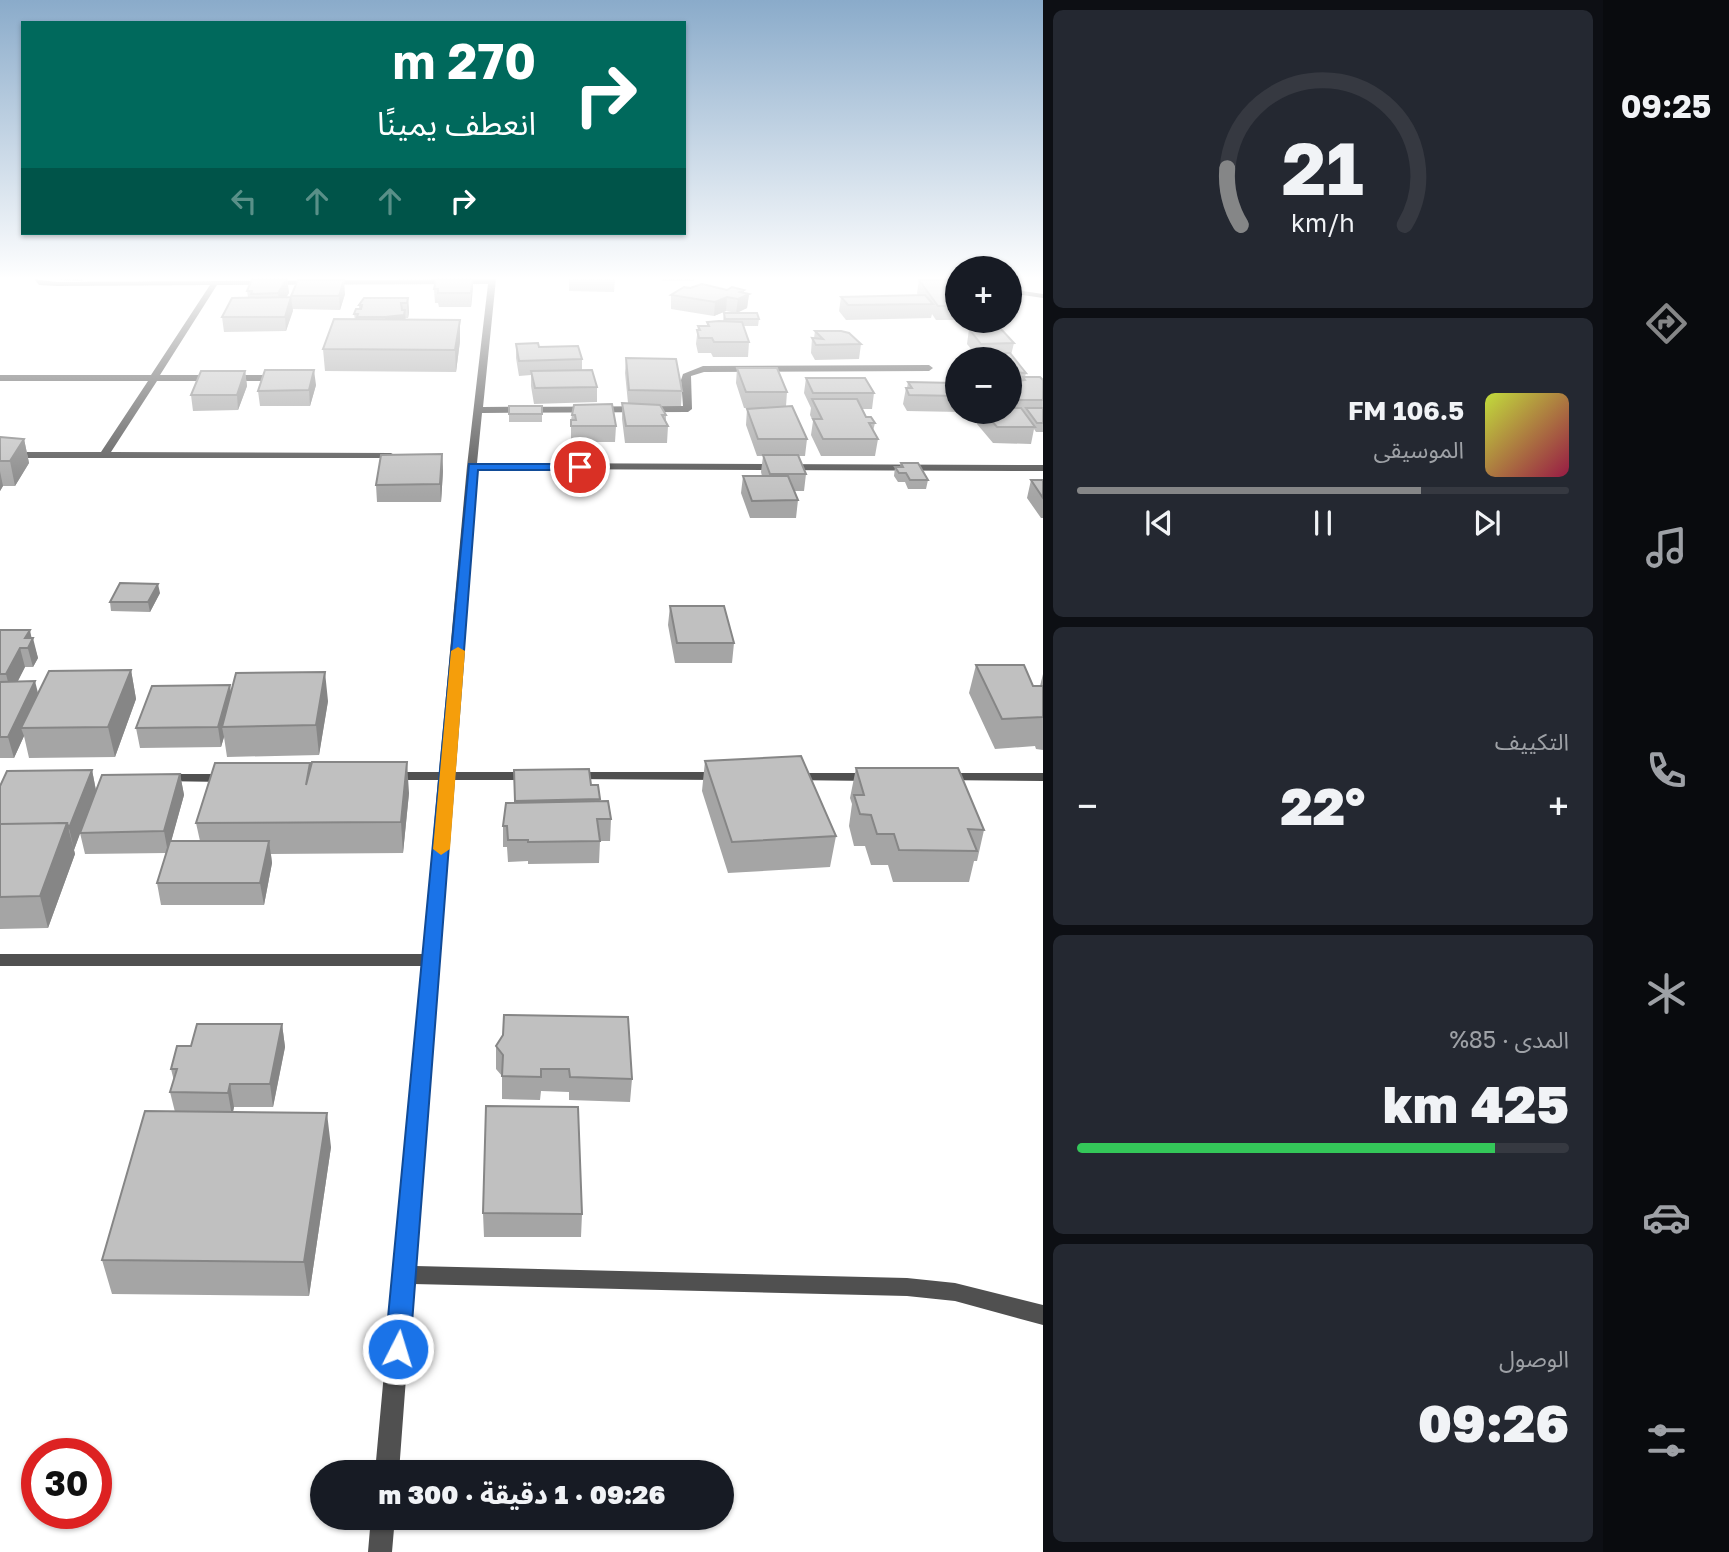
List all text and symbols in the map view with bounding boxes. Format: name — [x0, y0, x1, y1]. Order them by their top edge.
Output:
text: 270 m — [392, 31, 536, 90]
icon: right — [560, 49, 651, 140]
text: 09:25 — [1621, 87, 1711, 125]
text: انعطف يمينًا — [377, 104, 536, 142]
text: 21 — [1282, 125, 1364, 212]
icon: left — [225, 182, 263, 220]
icon: ahead — [298, 182, 336, 220]
icon: ahead — [371, 182, 409, 220]
icon: right — [444, 182, 482, 220]
text: km/h — [1291, 207, 1355, 238]
map controls — [945, 256, 1022, 424]
button: + — [945, 256, 1022, 333]
icon: directions — [1642, 299, 1691, 348]
button: − — [945, 347, 1022, 424]
text: 106.5 FM — [1348, 395, 1464, 426]
text: الموسيقى — [1373, 435, 1464, 463]
pin — [550, 437, 610, 497]
icon: arrive — [561, 448, 599, 486]
icon: previous — [1140, 504, 1178, 542]
icon: pause — [1304, 504, 1342, 542]
icon: next — [1468, 504, 1506, 542]
icon: music — [1642, 523, 1691, 572]
text: التكييف — [1495, 727, 1569, 755]
icon: phone — [1642, 746, 1691, 795]
text: 22° — [1281, 774, 1365, 836]
text: − — [1077, 783, 1098, 828]
text: + — [1548, 783, 1569, 828]
icon: climate — [1642, 969, 1691, 1018]
text: المدى · 85% — [1449, 1025, 1569, 1053]
text: 425 km — [1383, 1072, 1569, 1134]
icon: car — [1642, 1193, 1691, 1242]
position arrow — [361, 1312, 435, 1386]
text: الوصول — [1499, 1344, 1569, 1372]
text: 09:26 — [1418, 1391, 1569, 1453]
icon: filters — [1642, 1416, 1691, 1465]
speed limit sign: 30 — [21, 1438, 112, 1529]
text: 09:26 · 1 دقيقة · 300 m — [379, 1479, 665, 1510]

